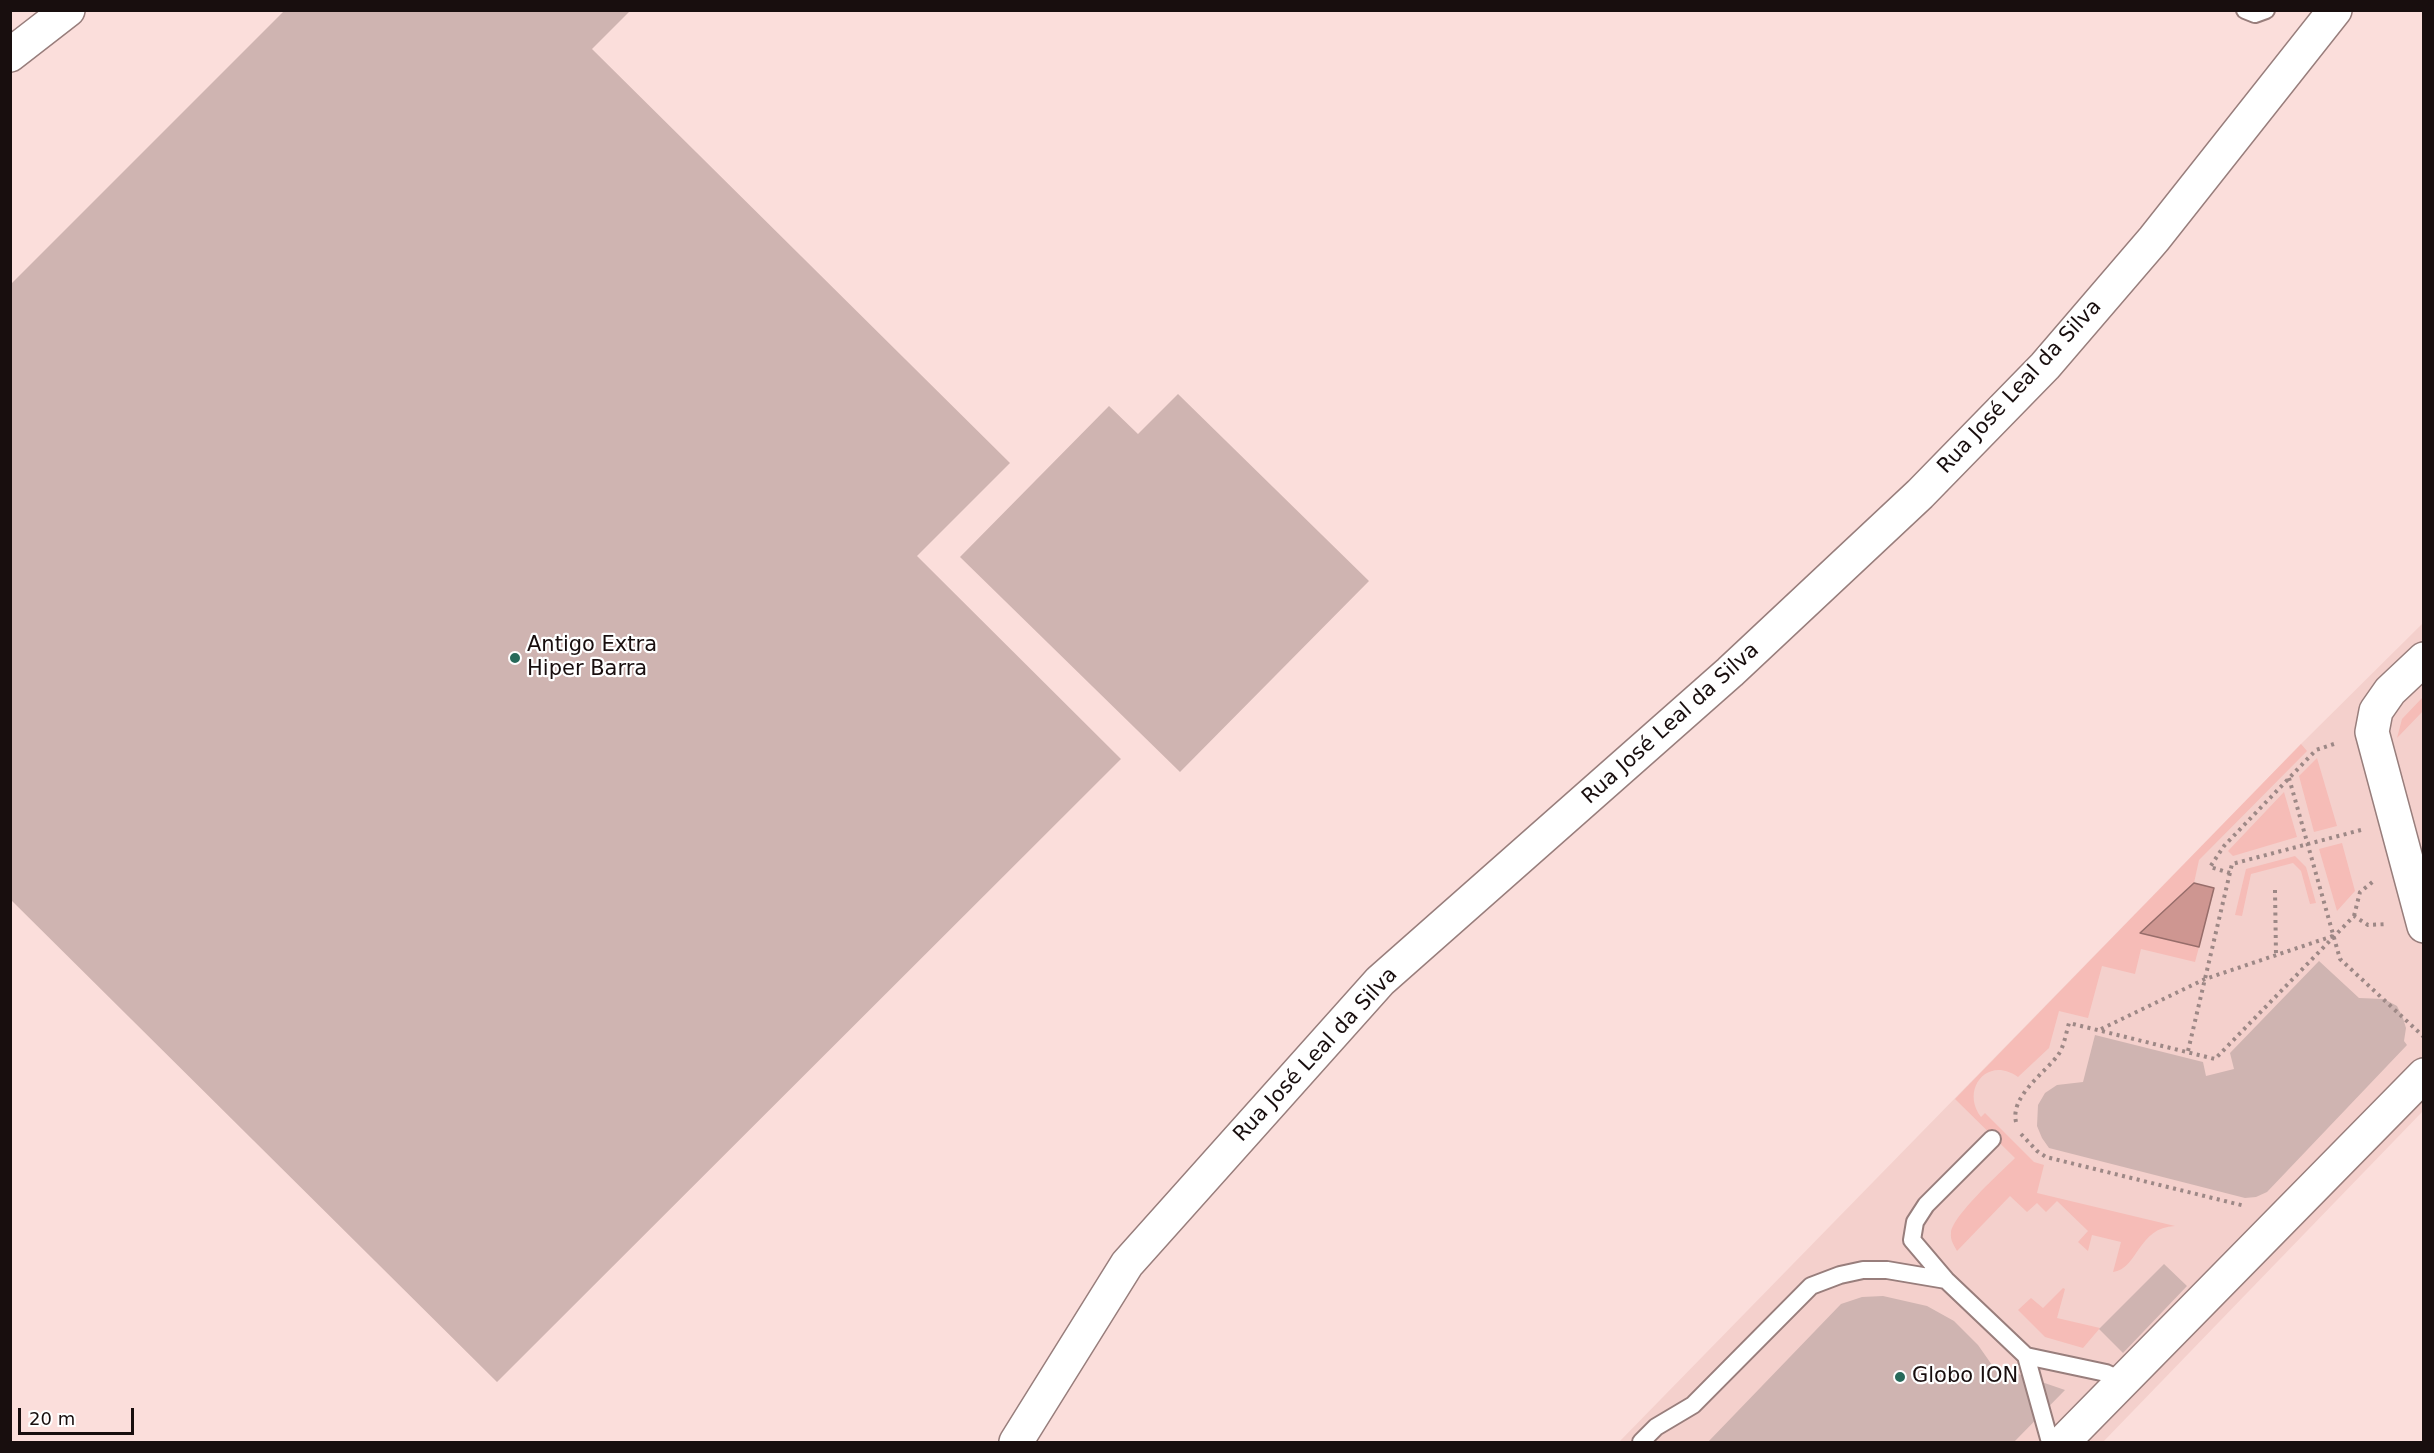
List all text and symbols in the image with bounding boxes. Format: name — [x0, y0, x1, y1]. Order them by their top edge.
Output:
street label: Rua José Leal da Silva — [1933, 295, 2107, 479]
place label: Antigo Extra Hiper Barra — [527, 633, 657, 683]
street label: Rua José Leal da Silva — [1578, 638, 1764, 810]
marker: Antigo Extra Hiper Barra — [508, 651, 522, 665]
street label: Rua José Leal da Silva — [1229, 963, 1403, 1147]
place label: Globo ION — [1912, 1364, 2018, 1390]
marker: Globo ION — [1893, 1370, 1907, 1384]
scale bar — [21, 1396, 136, 1434]
text: 20 m — [29, 1408, 75, 1429]

